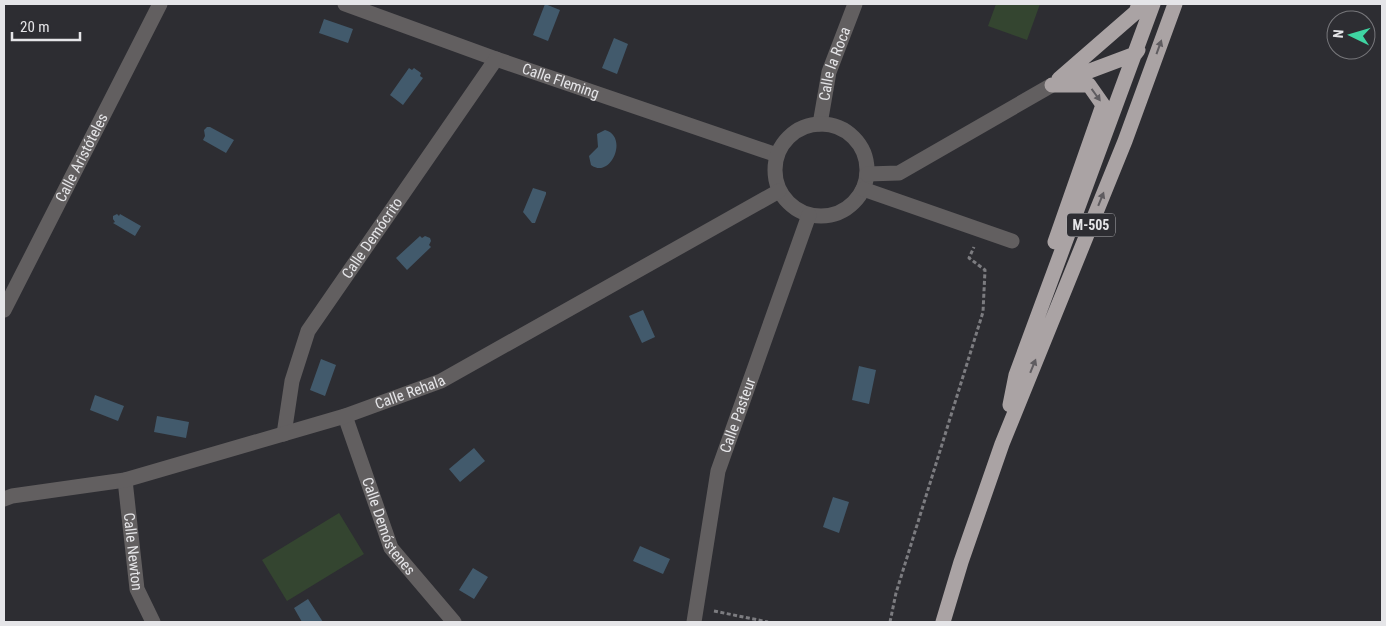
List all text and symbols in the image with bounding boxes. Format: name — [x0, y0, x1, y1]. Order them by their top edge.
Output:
scale bar — [12, 10, 80, 42]
north arrow — [1326, 10, 1376, 60]
text: 20 m — [20, 18, 50, 36]
street label: Calle la Roca — [815, 24, 854, 102]
text: N — [1330, 29, 1346, 39]
one-way arrow — [1156, 40, 1163, 55]
street label: Calle Fleming — [520, 60, 601, 103]
one-way arrow — [1091, 88, 1101, 102]
street label: Calle Aristóteles — [52, 110, 112, 205]
one-way arrow — [1097, 191, 1105, 206]
street label: Calle Demócrito — [338, 194, 406, 282]
road number: M-505 — [1067, 214, 1115, 236]
one-way arrow — [1030, 359, 1038, 373]
street label: Calle Rehala — [373, 371, 449, 413]
street label: Calle Pasteur — [716, 375, 760, 455]
street label: Calle Demóstenes — [358, 475, 419, 579]
street label: Calle Newton — [120, 512, 146, 591]

